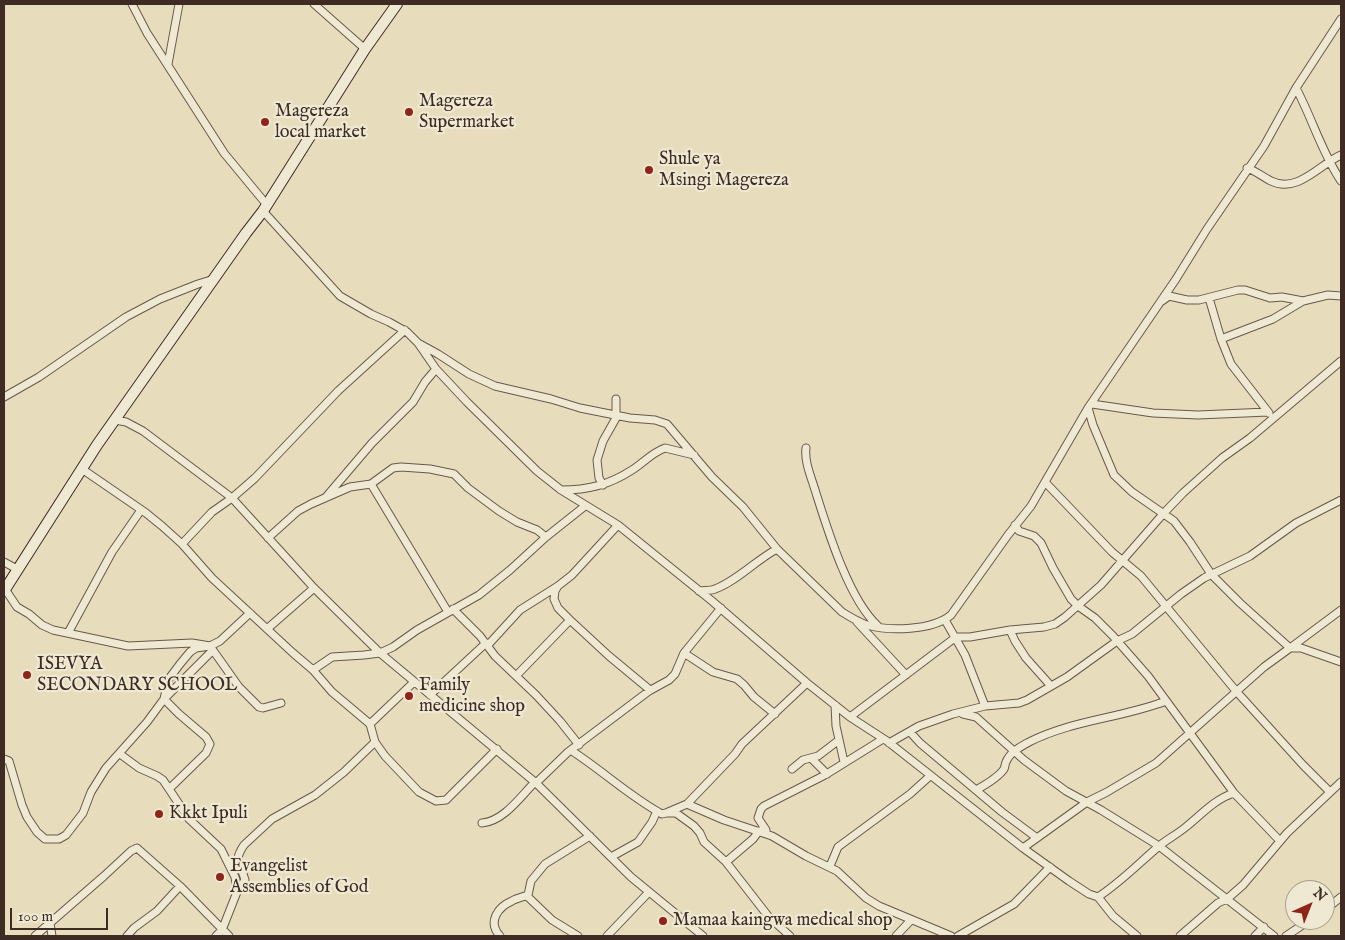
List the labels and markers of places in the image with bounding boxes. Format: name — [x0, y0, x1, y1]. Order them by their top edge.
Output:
place label: Magereza Supermarket — [419, 91, 514, 134]
place label: Magereza local market — [275, 101, 366, 144]
marker: Magereza Supermarket — [403, 106, 415, 118]
marker: Magereza local market — [259, 116, 271, 128]
place label: Shule ya Msingi Magereza — [659, 149, 789, 192]
marker: Shule ya Msingi Magereza — [643, 164, 655, 176]
place label: ISEVYA SECONDARY SCHOOL — [37, 654, 237, 696]
marker: ISEVYA SECONDARY SCHOOL — [21, 669, 33, 681]
place label: Family medicine shop — [419, 675, 525, 718]
marker: Family medicine shop — [403, 690, 415, 702]
place label: Kkkt Ipuli — [169, 803, 248, 825]
marker: Kkkt Ipuli — [153, 808, 165, 820]
place label: Evangelist Assemblies of God — [230, 856, 368, 899]
marker: Evangelist Assemblies of God — [214, 871, 226, 883]
place label: Mamaa kaingwa medical shop — [673, 910, 893, 932]
marker: Mamaa kaingwa medical shop — [657, 915, 669, 927]

